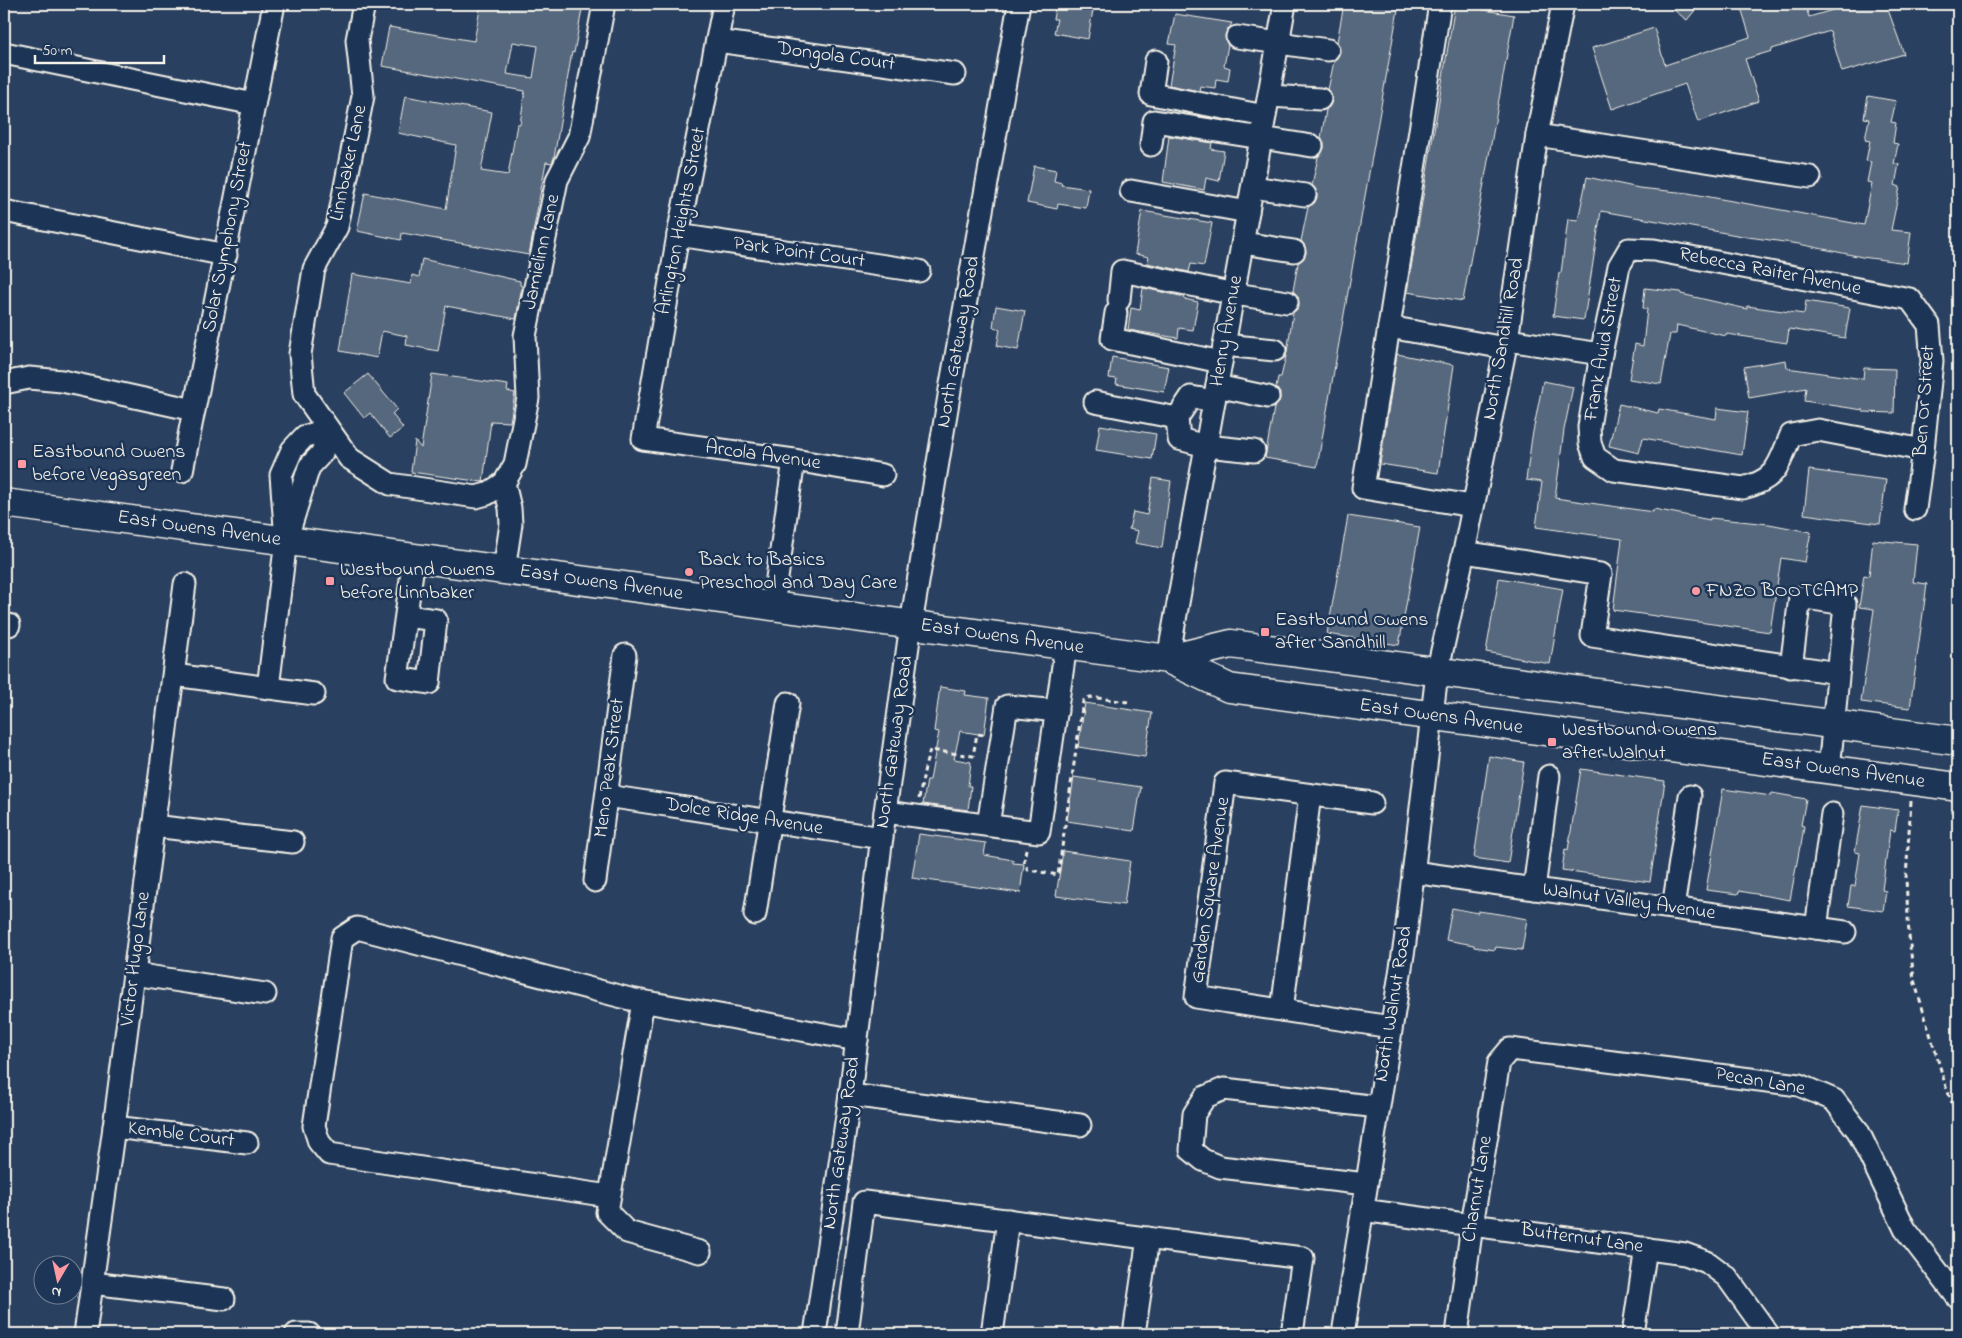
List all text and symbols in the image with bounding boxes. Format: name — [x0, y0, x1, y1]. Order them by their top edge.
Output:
scale bar — [35, 32, 164, 64]
street label: Dongola Court — [774, 34, 897, 81]
text: 50 m — [42, 40, 73, 62]
street label: Linnbaker Lane — [323, 102, 375, 224]
street label: Arlington Heights Street — [650, 124, 715, 317]
street label: Solar Symphony Street — [195, 139, 261, 335]
street label: Jamielinn Lane — [516, 192, 568, 312]
street label: Park Point Court — [731, 229, 867, 277]
street label: Rebecca Raiter Avenue — [1676, 240, 1864, 304]
street label: North Gateway Road — [930, 254, 988, 430]
street label: North Sandhill Road — [1475, 256, 1533, 422]
street label: Henry Avenue — [1203, 273, 1251, 389]
street label: Frank Auid Street — [1577, 274, 1631, 424]
street label: Ben Or Street — [1907, 344, 1943, 459]
street label: Arcola Avenue — [703, 434, 823, 478]
place label: Eastbound Owens before Vegasgreen — [32, 438, 186, 491]
marker: Eastbound Owens before Vegasgreen — [16, 458, 28, 470]
street label: East Owens Avenue — [115, 503, 283, 555]
place label: Back to Basics Preschool and Day Care — [698, 546, 897, 598]
place label: Westbound Owens before Linnbaker — [340, 556, 495, 608]
street label: East Owens Avenue — [517, 557, 685, 609]
marker: Back to Basics Preschool and Day Care — [683, 566, 695, 578]
marker: Westbound Owens before Linnbaker — [324, 575, 336, 587]
place label: FNZO BOOTCAMP — [1705, 577, 1859, 606]
marker: FNZO BOOTCAMP — [1690, 585, 1702, 597]
place label: Eastbound Owens after Sandhill — [1275, 606, 1429, 658]
street label: East Owens Avenue — [918, 611, 1086, 663]
marker: Eastbound Owens after Sandhill — [1259, 626, 1271, 638]
street label: North Gateway Road — [869, 654, 921, 830]
street label: East Owens Avenue — [1357, 691, 1525, 743]
street label: Meno Peak Street — [587, 696, 633, 840]
place label: Westbound Owens after Walnut — [1562, 716, 1717, 768]
marker: Westbound Owens after Walnut — [1546, 736, 1558, 748]
street label: East Owens Avenue — [1759, 745, 1927, 797]
street label: Dolce Ridge Avenue — [662, 790, 825, 845]
street label: Garden Square Avenue — [1184, 795, 1238, 985]
street label: Walnut Valley Avenue — [1541, 876, 1717, 929]
street label: Victor Hugo Lane — [113, 890, 160, 1029]
street label: North Walnut Road — [1367, 924, 1421, 1084]
street label: North Gateway Road — [816, 1055, 868, 1231]
street label: Pecan Lane — [1713, 1060, 1807, 1104]
street label: Kemble Court — [126, 1114, 236, 1156]
street label: Charnut Lane — [1455, 1134, 1501, 1244]
street label: Butternut Lane — [1518, 1216, 1645, 1262]
north arrow — [32, 1256, 82, 1306]
text: N — [50, 1280, 63, 1302]

